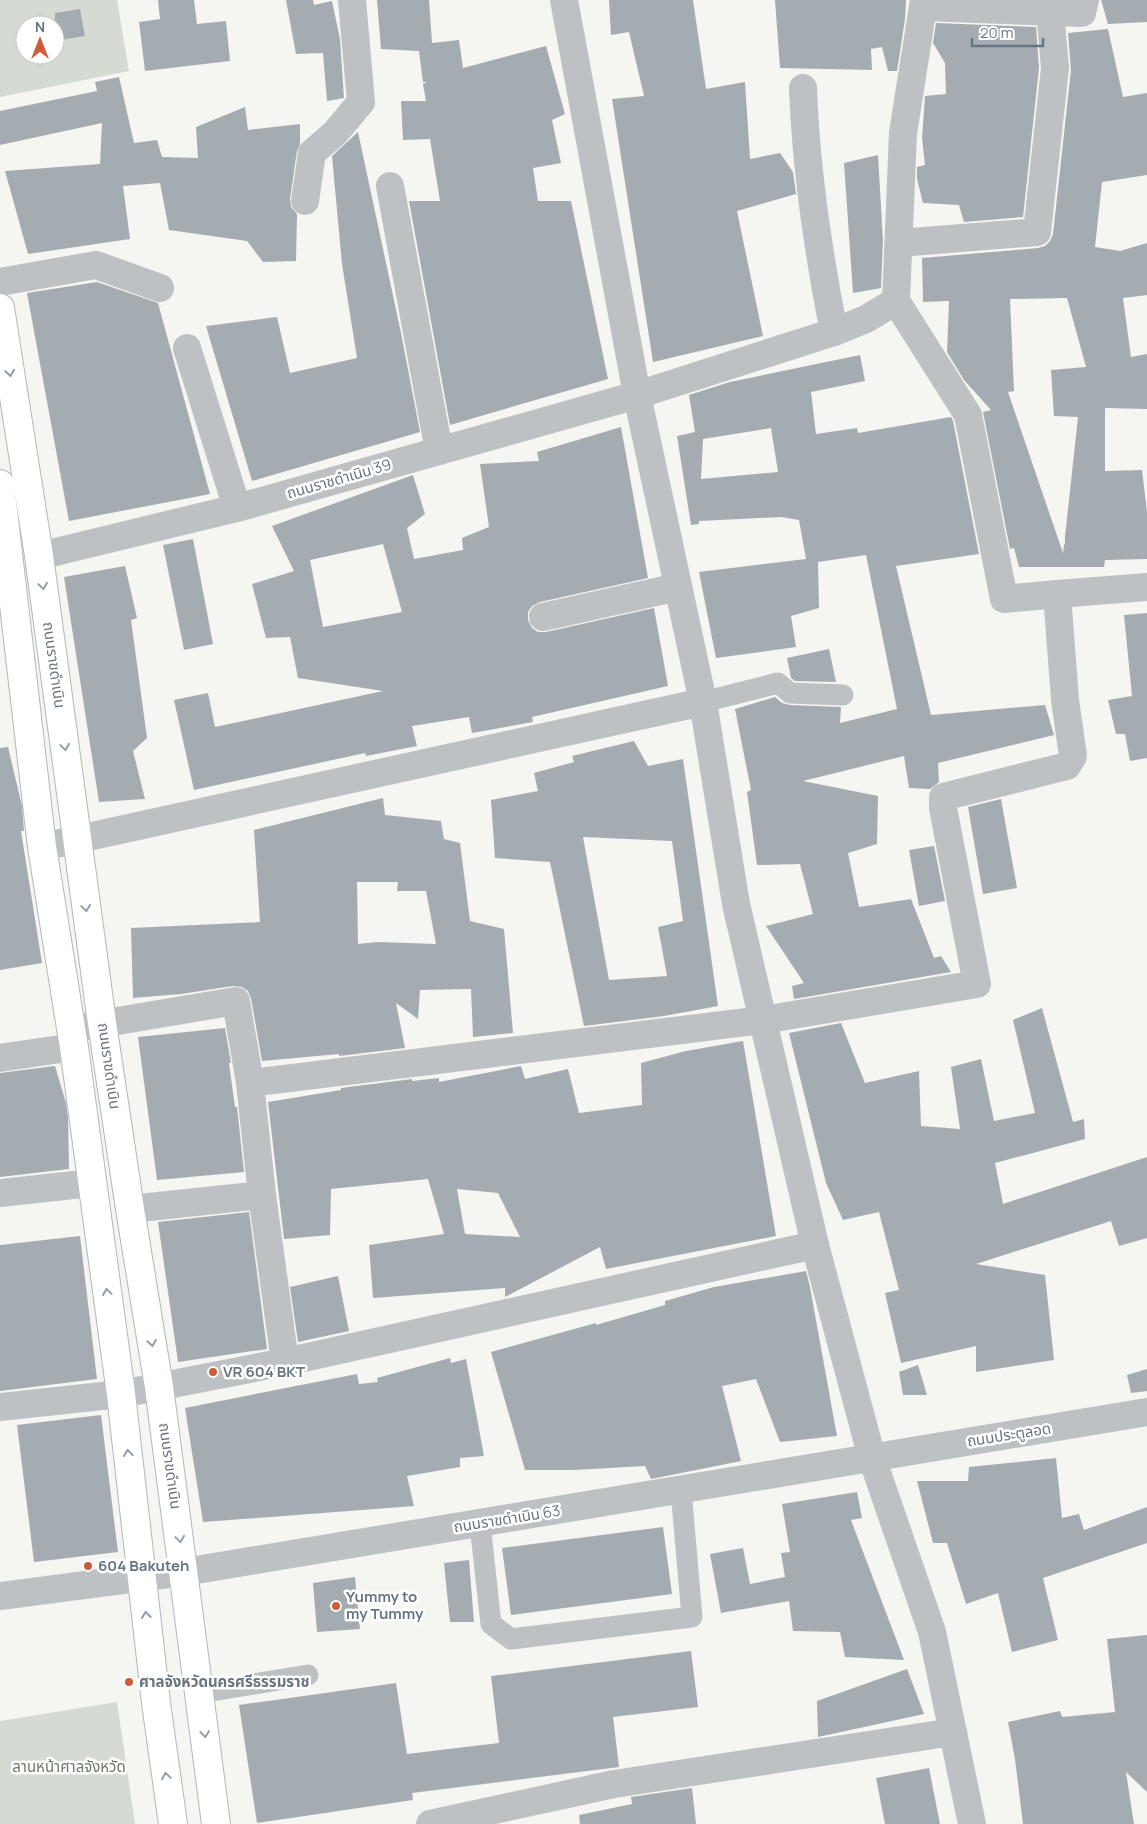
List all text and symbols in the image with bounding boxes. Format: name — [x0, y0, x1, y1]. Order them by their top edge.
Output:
north arrow — [15, 15, 65, 65]
scale bar — [972, 15, 1043, 47]
text: N — [35, 17, 45, 36]
text: 20 m — [980, 22, 1013, 43]
one-way arrow — [5, 369, 15, 378]
street label: ถนนราชดำเนิน 39 — [284, 454, 394, 503]
one-way arrow — [37, 582, 48, 590]
street label: ถนนราขดำเนิน — [38, 620, 71, 710]
one-way arrow — [59, 743, 69, 751]
one-way arrow — [81, 904, 91, 912]
street label: ถนนราขดำเนิน — [93, 1021, 126, 1111]
one-way arrow — [102, 1288, 113, 1296]
one-way arrow — [146, 1339, 156, 1347]
place label: VR 604 BKT — [223, 1361, 305, 1382]
marker: VR 604 BKT — [207, 1366, 219, 1378]
street label: ถนนประตูลอด — [965, 1417, 1052, 1452]
street label: ถนนราขดำเนิน — [154, 1421, 187, 1511]
one-way arrow — [123, 1449, 134, 1457]
street label: ถนนราขดำเนิน 63 — [452, 1500, 562, 1537]
one-way arrow — [174, 1535, 185, 1543]
place label: 604 Bakuteh — [98, 1555, 189, 1576]
marker: 604 Bakuteh — [82, 1560, 94, 1572]
place label: Yummy to my Tummy — [346, 1586, 424, 1624]
marker: Yummy to my Tummy — [330, 1600, 342, 1612]
one-way arrow — [141, 1610, 152, 1618]
place label: ศาลจังหวัดนครศรีธรรมราช — [139, 1671, 310, 1692]
marker: ศาลจังหวัดนครศรีธรรมราช — [123, 1676, 135, 1688]
one-way arrow — [199, 1731, 210, 1739]
park label: ลานหน้าศาลจังหวัด — [12, 1756, 126, 1777]
one-way arrow — [162, 1771, 172, 1780]

